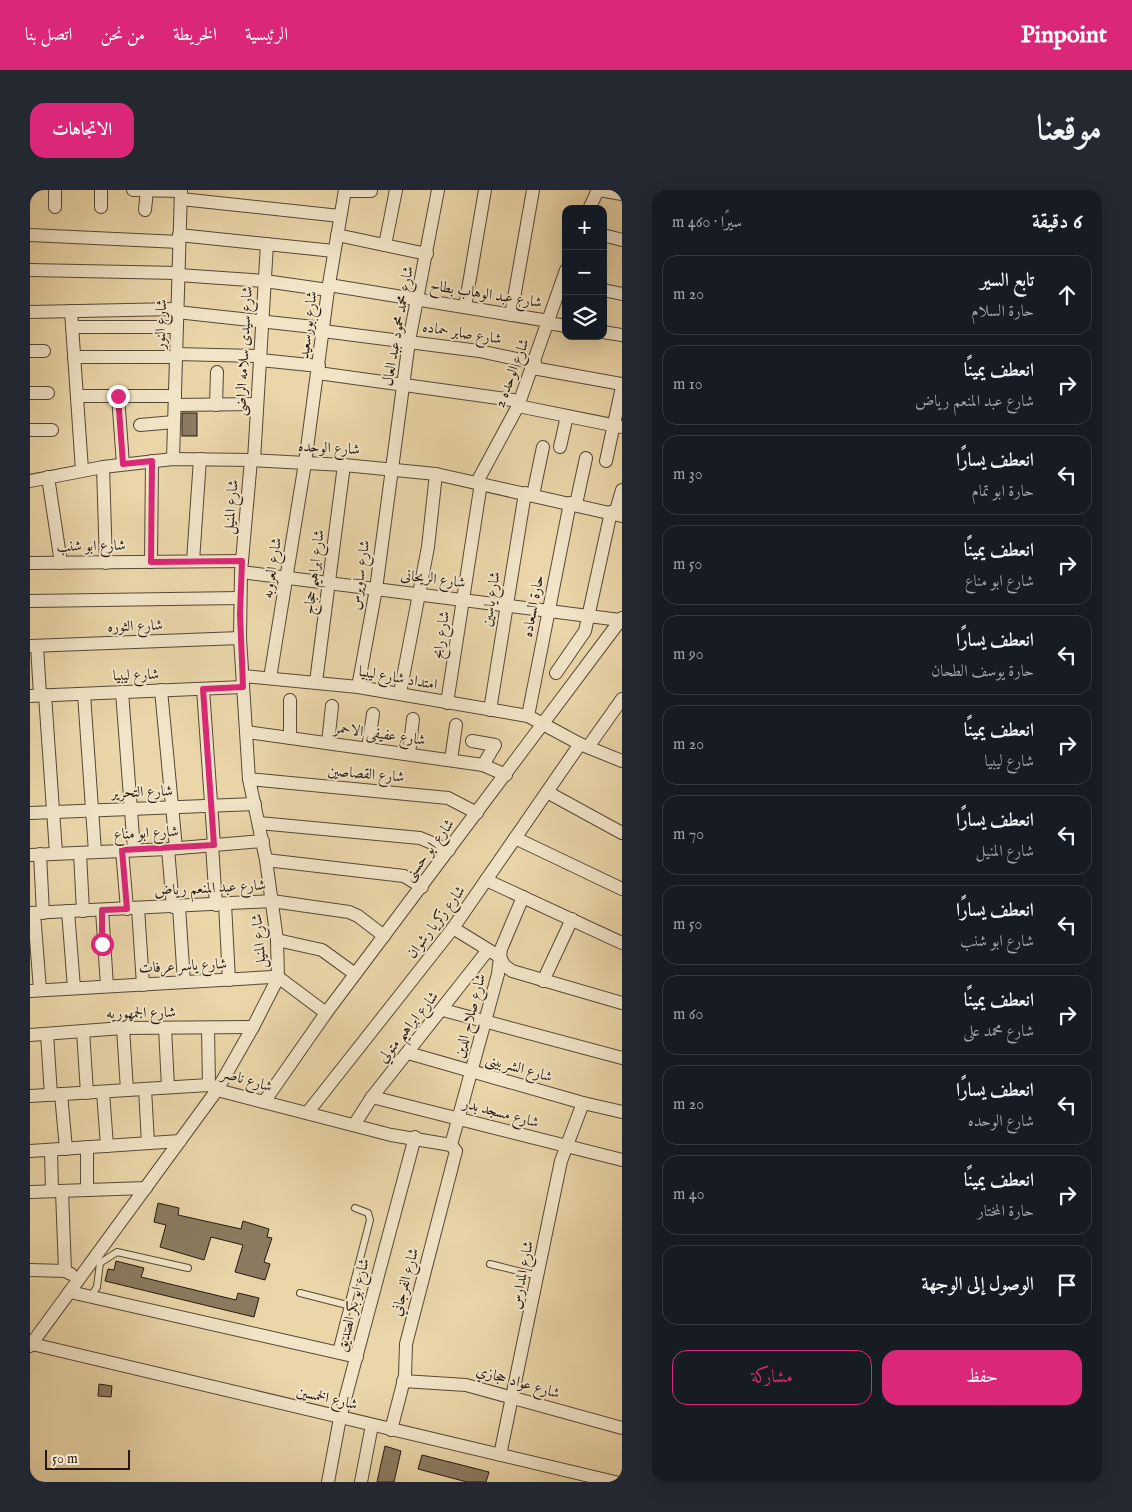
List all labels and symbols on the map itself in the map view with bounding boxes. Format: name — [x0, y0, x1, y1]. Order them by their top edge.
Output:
street label: شارع محمد محمود عبد العال — [378, 264, 421, 388]
street label: شارع عبد الوهاب بطاح — [428, 276, 543, 315]
street label: شارع سيدى سلامه الراضى — [231, 286, 260, 417]
street label: شارع بورسعيد — [294, 290, 325, 360]
street label: شارع النور — [151, 299, 174, 351]
street label: شارع صابر حماده — [420, 317, 503, 352]
street label: شارع الوحده 2 — [490, 336, 537, 411]
route end — [107, 385, 130, 408]
street label: شارع الوحده — [297, 437, 360, 462]
street label: شارع المنيل — [219, 479, 246, 535]
street label: شارع ابراهيم حجاج — [299, 528, 334, 616]
street label: شارع ابو شنب — [56, 536, 126, 559]
street label: شارع العروبه — [258, 536, 289, 600]
street label: شارع ساويرس — [346, 539, 377, 612]
street label: شارع الريحانى — [399, 566, 467, 595]
street label: شارع ياسين — [477, 570, 508, 628]
street label: حارة السعاده — [518, 573, 548, 639]
street label: شارع رابح — [428, 610, 458, 661]
street label: شارع الثوره — [107, 616, 163, 639]
street label: امتداد شارع ليبيا — [357, 662, 439, 697]
street label: شارع ليبيا — [113, 665, 160, 688]
street label: شارع عفيفى الاحمر — [331, 718, 427, 753]
street label: شارع القصاصين — [327, 761, 405, 790]
street label: شارع التحرير — [109, 781, 173, 806]
street label: شارع ابو حسنى — [399, 815, 461, 887]
street label: شارع ابو مناع — [113, 822, 179, 847]
street label: شارع عبد المنعم رياض — [154, 876, 266, 904]
street label: شارع زكريا رشوان — [402, 882, 472, 964]
street label: شارع المنيل — [247, 913, 274, 969]
route start — [91, 933, 114, 956]
street label: شارع ياسر عرفات — [138, 954, 228, 981]
street label: شارع صلاح الدين — [450, 972, 493, 1061]
street label: شارع ابراهيم متولي — [373, 987, 447, 1070]
street label: شارع الجمهوريه — [106, 1003, 176, 1026]
street label: شارع الشربينى — [483, 1049, 555, 1089]
street label: شارع ناصر — [217, 1063, 275, 1099]
street label: شارع مسجد بدر — [458, 1093, 541, 1135]
street label: شارع المدارس — [506, 1239, 541, 1311]
street label: شارع الفرجاني — [387, 1246, 426, 1319]
street label: شارع ابو بكر الصديق — [332, 1256, 377, 1354]
street label: شارع عواد حجازي — [473, 1361, 562, 1406]
street label: شارع الخمسين — [294, 1382, 359, 1417]
scale bar — [45, 1447, 130, 1470]

